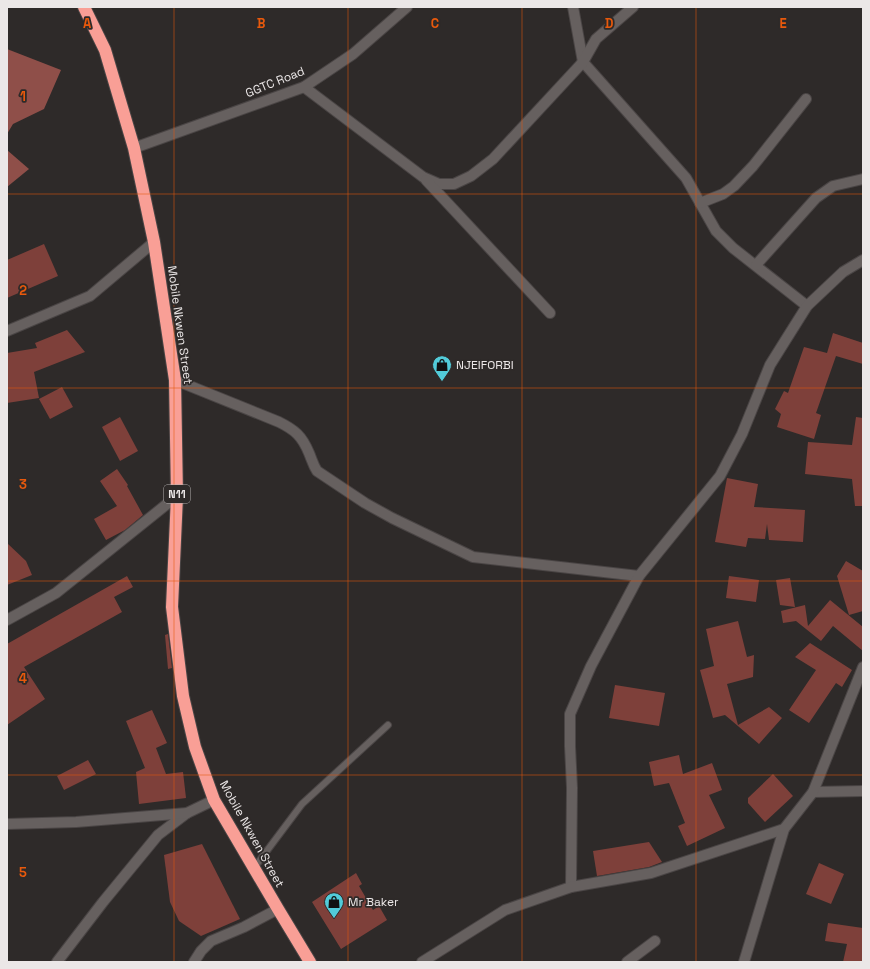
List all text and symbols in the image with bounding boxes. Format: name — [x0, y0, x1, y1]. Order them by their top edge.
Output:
text: A — [83, 15, 92, 32]
text: B — [257, 15, 266, 32]
text: C — [431, 15, 439, 32]
text: D — [605, 15, 614, 32]
text: E — [779, 15, 787, 32]
street label: GGTC Road — [243, 63, 307, 101]
text: 1 — [20, 88, 26, 105]
street label: Mobile Nkwen Street — [164, 265, 196, 385]
text: 2 — [19, 282, 27, 299]
shop icon: NJEIFORBI — [431, 354, 453, 382]
place label: NJEIFORBI — [456, 357, 514, 373]
text: 3 — [19, 476, 27, 493]
road number: N11 — [164, 485, 190, 503]
text: 4 — [19, 670, 27, 687]
street label: Mobile Nkwen Street — [216, 778, 288, 890]
text: 5 — [19, 864, 27, 881]
shop icon: Mr Baker — [323, 891, 345, 919]
place label: Mr Baker — [348, 894, 399, 910]

